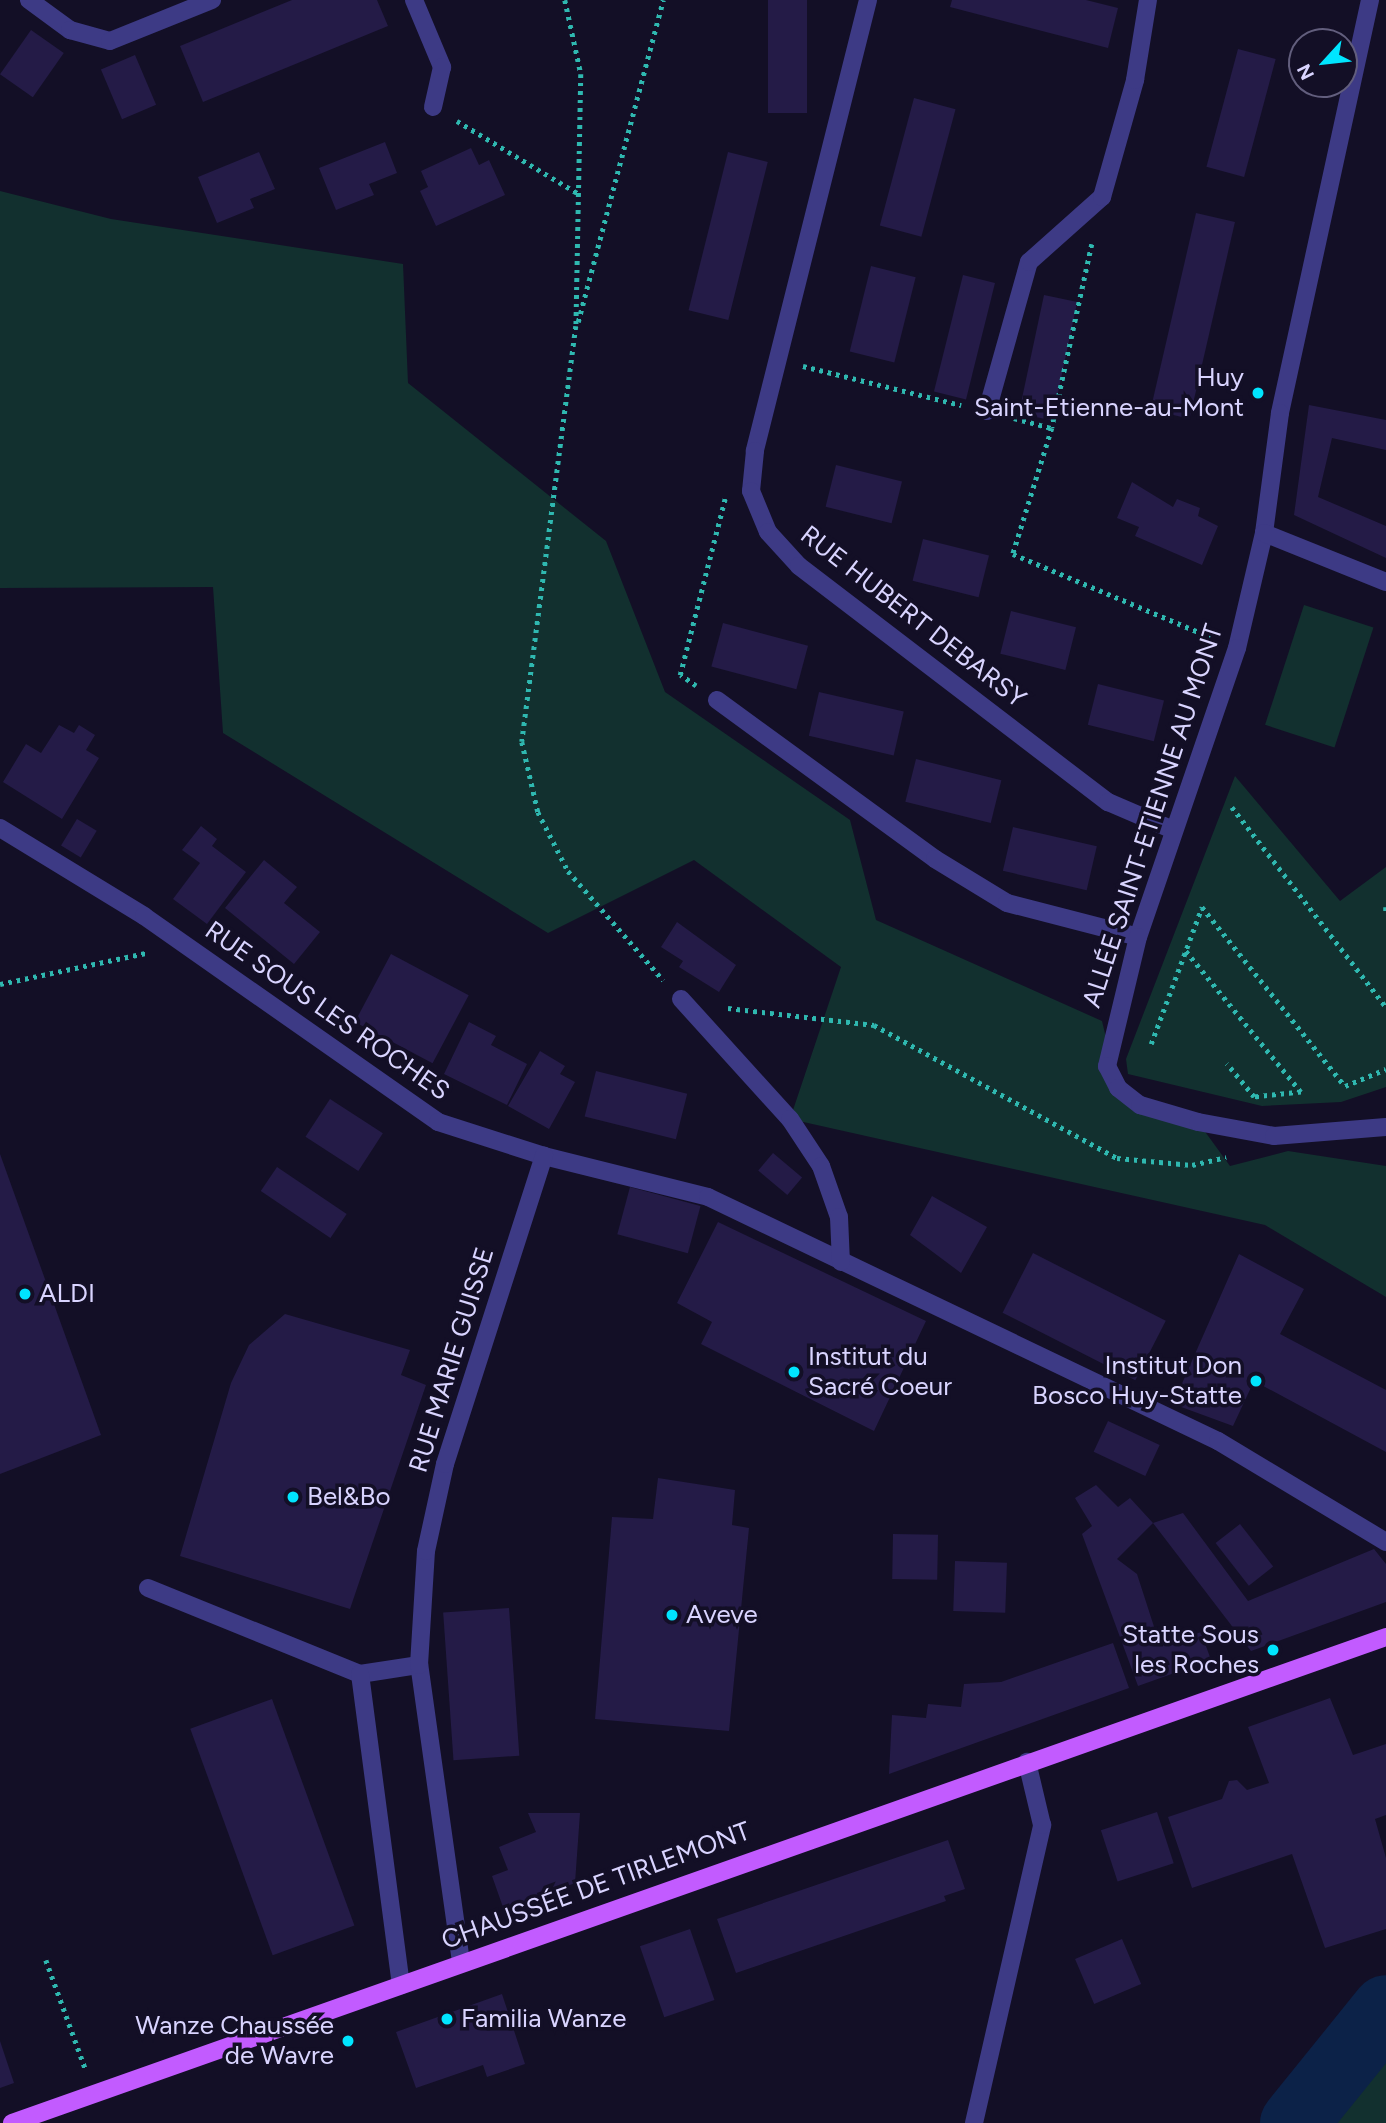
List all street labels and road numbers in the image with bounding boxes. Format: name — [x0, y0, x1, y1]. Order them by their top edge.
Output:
street label: RUE HUBERT DEBARSY — [794, 519, 1032, 715]
street label: ALLÉE SAINT-ETIENNE AU MONT — [1076, 620, 1230, 1012]
street label: RUE SOUS LES ROCHES — [199, 915, 455, 1107]
street label: RUE MARIE GUISSE — [403, 1244, 501, 1476]
street label: CHAUSSÉE DE TIRLEMONT — [437, 1816, 755, 1956]

